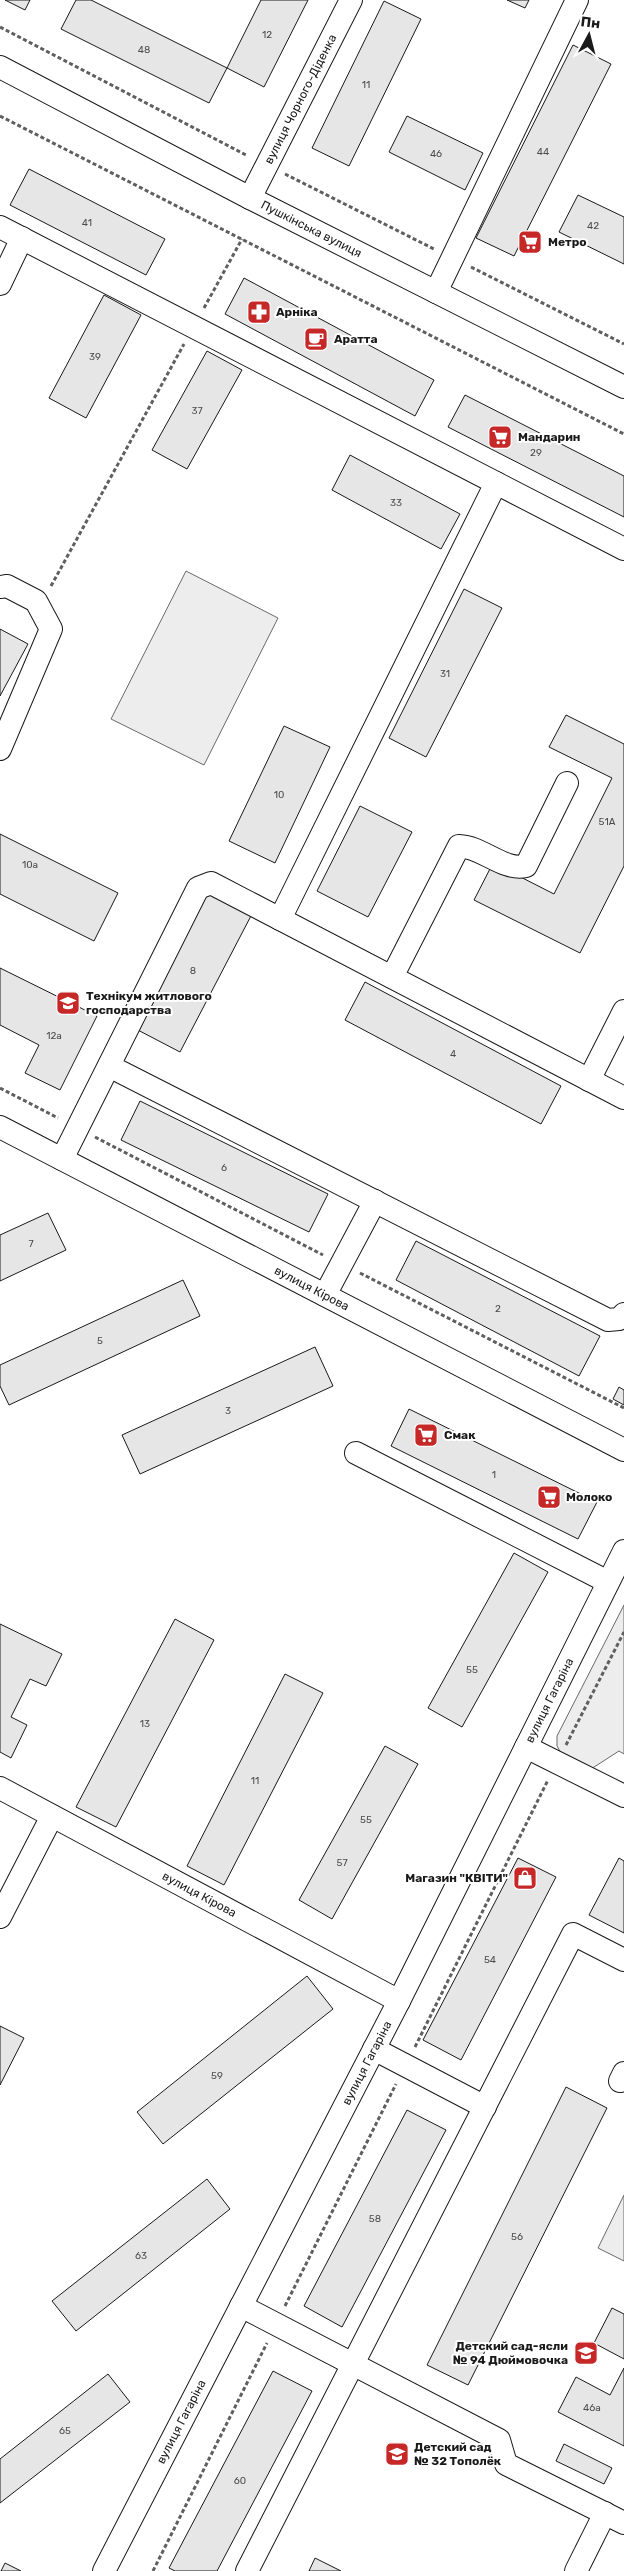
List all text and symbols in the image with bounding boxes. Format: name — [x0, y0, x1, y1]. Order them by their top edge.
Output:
north arrow — [564, 10, 614, 60]
text: Пн — [580, 13, 601, 32]
house number: 12 — [262, 29, 272, 41]
street label: вулиця Чорного-Діденка — [262, 32, 339, 166]
house number: 48 — [138, 44, 150, 56]
house number: 11 — [362, 79, 370, 91]
house number: 44 — [537, 146, 549, 158]
house number: 46 — [430, 148, 442, 160]
street label: Пушкінська вулиця — [259, 198, 364, 260]
house number: 41 — [82, 217, 92, 229]
house number: 42 — [587, 220, 599, 232]
supermarket icon: Метро — [517, 229, 543, 255]
place label: Метро — [548, 235, 587, 249]
pharmacy icon: Арніка — [246, 299, 272, 325]
place label: Арніка — [276, 305, 318, 319]
cafe icon: Аратта — [303, 326, 329, 352]
place label: Аратта — [334, 332, 377, 346]
house number: 39 — [89, 351, 101, 363]
house number: 37 — [191, 405, 203, 417]
supermarket icon: Мандарин — [487, 424, 513, 450]
place label: Мандарин — [518, 430, 581, 444]
house number: 29 — [530, 447, 542, 459]
house number: 33 — [390, 497, 402, 509]
house number: 31 — [440, 668, 450, 680]
house number: 10 — [274, 789, 284, 801]
house number: 51А — [599, 816, 616, 828]
house number: 10а — [22, 859, 38, 871]
house number: 8 — [190, 965, 196, 977]
place label: Технікум житлового господарства — [86, 989, 212, 1017]
school or university icon: Технікум житлового господарства — [55, 990, 81, 1016]
house number: 12а — [46, 1030, 62, 1042]
house number: 4 — [450, 1048, 456, 1060]
house number: 6 — [221, 1162, 227, 1174]
house number: 7 — [28, 1238, 34, 1250]
street label: вулиця Кірова — [272, 1263, 351, 1313]
house number: 2 — [495, 1303, 501, 1315]
house number: 5 — [97, 1335, 103, 1347]
house number: 3 — [225, 1405, 231, 1417]
supermarket icon: Смак — [413, 1422, 439, 1448]
place label: Смак — [444, 1428, 476, 1442]
house number: 1 — [492, 1469, 496, 1481]
supermarket icon: Молоко — [536, 1484, 562, 1510]
place label: Молоко — [566, 1490, 612, 1504]
street label: вулиця Гагаріна — [522, 1656, 576, 1745]
house number: 55 — [466, 1664, 478, 1676]
house number: 13 — [140, 1718, 150, 1730]
house number: 11 — [251, 1775, 259, 1787]
house number: 55 — [360, 1814, 372, 1826]
house number: 57 — [336, 1857, 348, 1869]
shop icon: Магазин "КВІТИ" — [512, 1865, 538, 1891]
street label: вулиця Кірова — [160, 1869, 239, 1920]
place label: Магазин "КВІТИ" — [405, 1871, 508, 1885]
house number: 54 — [484, 1954, 496, 1966]
street label: вулиця Гагаріна — [339, 2019, 394, 2107]
house number: 59 — [211, 2070, 223, 2082]
house number: 58 — [369, 2213, 381, 2225]
house number: 56 — [511, 2231, 523, 2243]
house number: 63 — [135, 2250, 147, 2262]
place label: Детский сад-ясли № 94 Дюймовочка — [453, 2339, 568, 2367]
school or university icon: Детский сад-ясли № 94 Дюймовочка — [573, 2340, 599, 2366]
street label: вулиця Гагаріна — [154, 2377, 209, 2466]
house number: 46а — [583, 2402, 601, 2414]
house number: 65 — [59, 2425, 71, 2437]
place label: Детский сад № 32 Тополёк — [414, 2440, 502, 2468]
school or university icon: Детский сад № 32 Тополёк — [384, 2441, 410, 2467]
house number: 60 — [234, 2475, 246, 2487]

